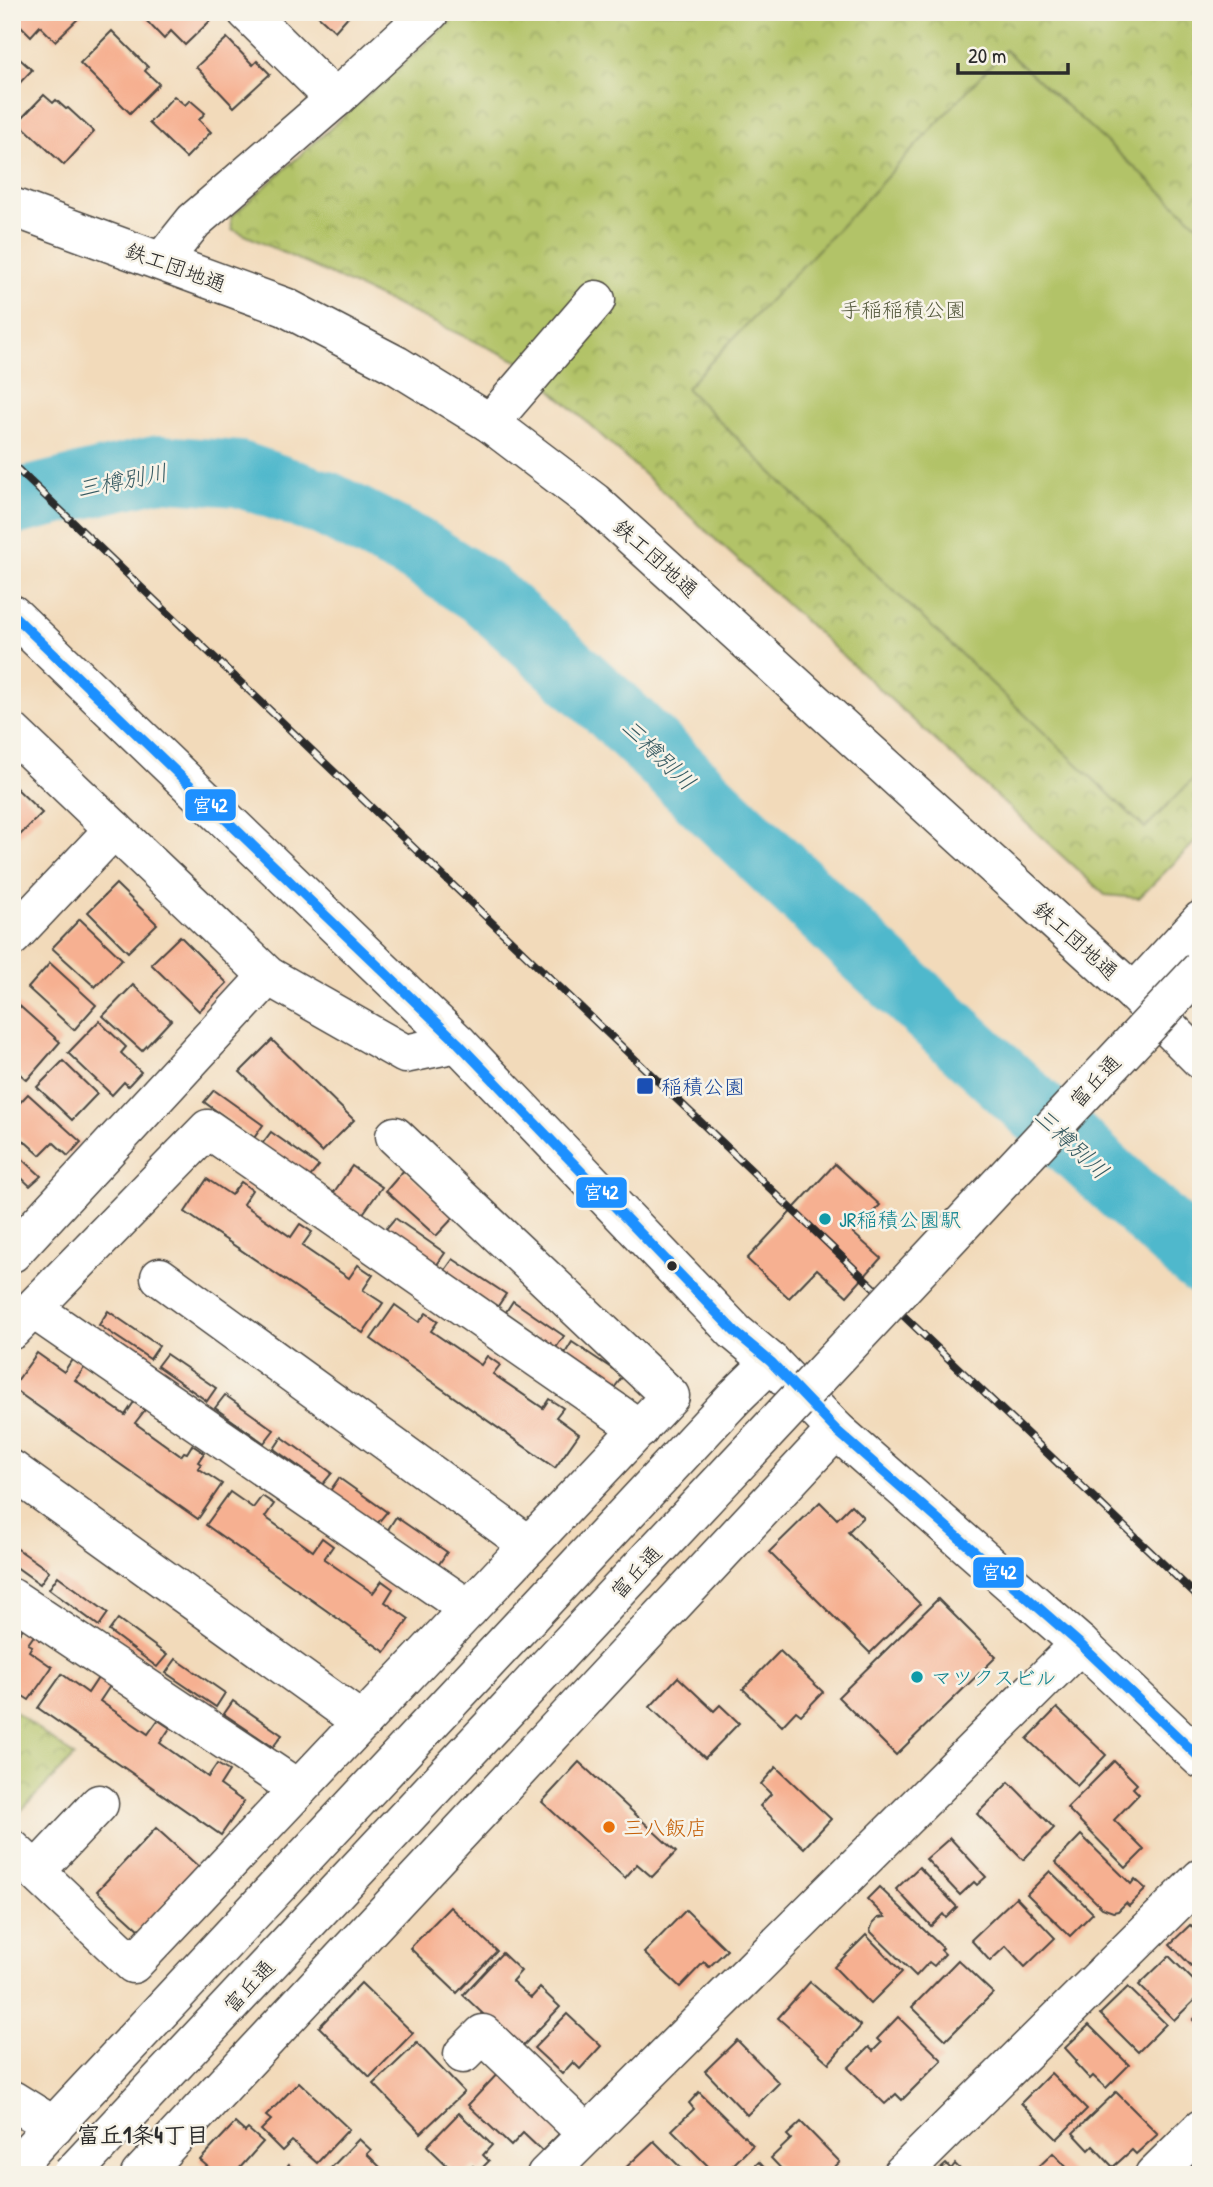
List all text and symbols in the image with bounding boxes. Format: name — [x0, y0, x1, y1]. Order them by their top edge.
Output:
scale bar — [958, 32, 1068, 76]
text: 20 m — [968, 41, 1006, 70]
street label: 鉄工団地通 — [122, 235, 230, 299]
park label: 手稲稲積公園 — [840, 295, 966, 324]
water label: 三樽別川 — [74, 456, 170, 504]
street label: 鉄工団地通 — [607, 512, 705, 604]
water label: 三樽別川 — [615, 711, 703, 797]
line badge: 宮42 — [184, 788, 237, 822]
text: 宮42 — [192, 792, 228, 818]
street label: 鉄工団地通 — [1027, 894, 1125, 986]
street label: 富丘通 — [1063, 1048, 1127, 1114]
place label: 稲積公園 — [661, 1072, 745, 1101]
marker: 稲積公園 — [635, 1076, 655, 1096]
water label: 三樽別川 — [1028, 1100, 1116, 1186]
line badge: 宮42 — [575, 1176, 628, 1209]
text: 宮42 — [583, 1179, 619, 1205]
place label: JR稲積公園駅 — [839, 1205, 961, 1234]
marker: JR稲積公園駅 — [817, 1211, 833, 1227]
unlabelled marker — [665, 1259, 679, 1273]
street label: 富丘通 — [604, 1539, 668, 1605]
line badge: 宮42 — [972, 1556, 1025, 1589]
text: 宮42 — [981, 1559, 1017, 1585]
place label: マツクスビル — [931, 1663, 1056, 1692]
marker: マツクスビル — [909, 1669, 925, 1685]
place label: 三八飯店 — [623, 1813, 707, 1842]
marker: 三八飯店 — [601, 1819, 617, 1835]
street label: 富丘通 — [217, 1953, 281, 2019]
district label: 富丘1条4丁目 — [77, 2119, 209, 2150]

